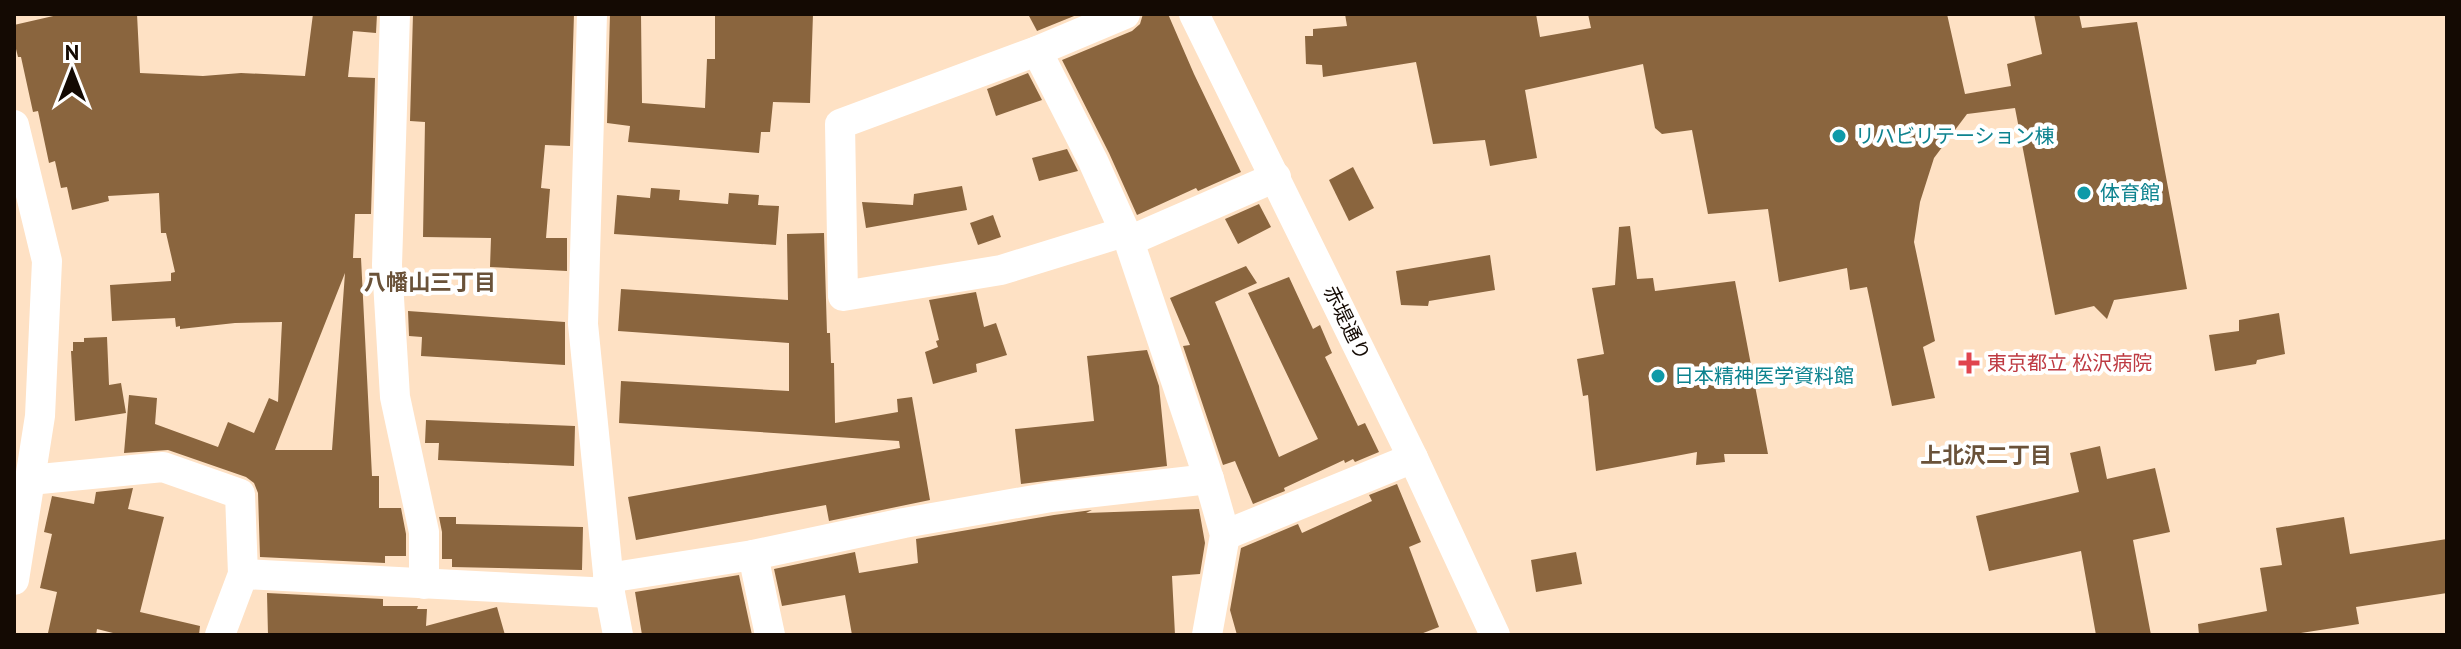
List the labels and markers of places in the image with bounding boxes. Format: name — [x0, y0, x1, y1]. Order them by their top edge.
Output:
place label: リハビリテーション棟 — [1855, 123, 2055, 149]
marker: リハビリテーション棟 — [1830, 127, 1848, 145]
place label: 体育館 — [2100, 180, 2160, 206]
marker: 体育館 — [2075, 184, 2093, 202]
place label: 東京都立 松沢病院 — [1987, 350, 2152, 376]
marker: 東京都立 松沢病院 — [1958, 352, 1980, 374]
place label: 日本精神医学資料館 — [1674, 363, 1854, 389]
marker: 日本精神医学資料館 — [1649, 367, 1667, 385]

